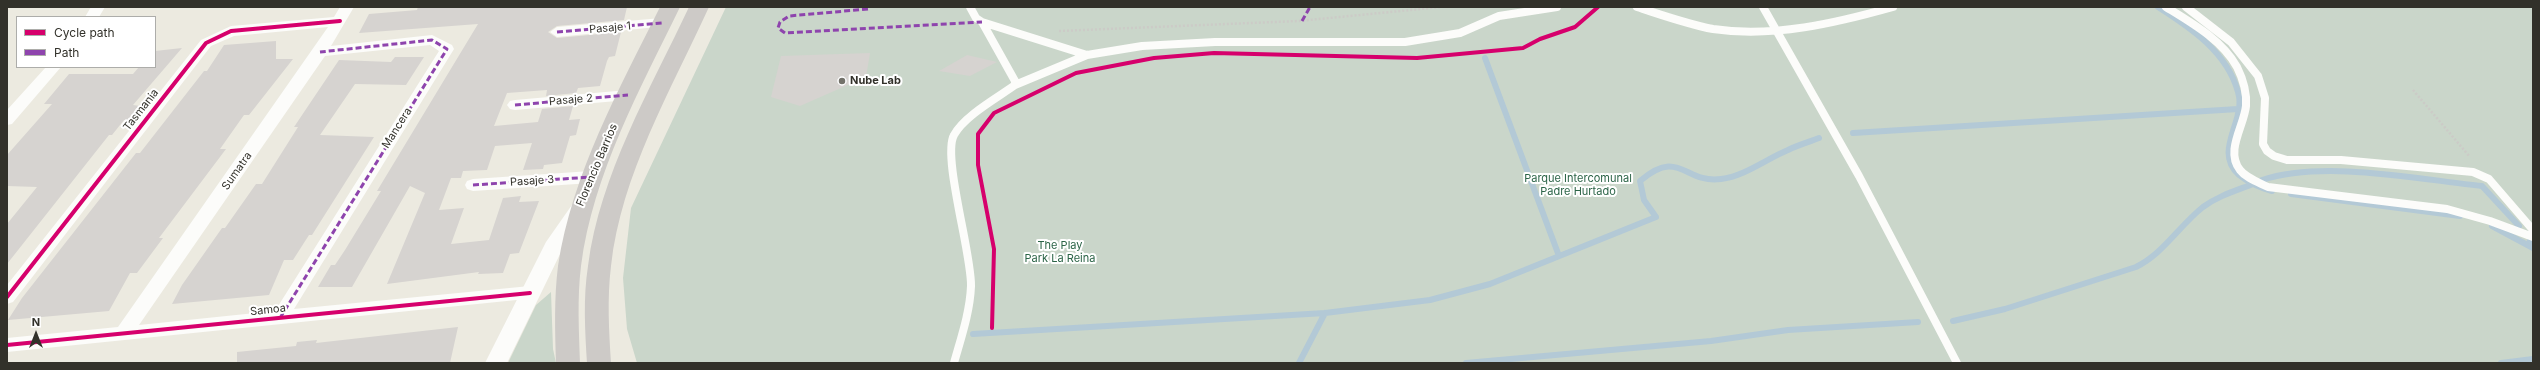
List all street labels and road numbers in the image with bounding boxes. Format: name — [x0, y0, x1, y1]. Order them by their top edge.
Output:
street label: Pasaje 1 — [589, 20, 631, 36]
street label: Tasmania — [121, 86, 161, 134]
street label: Pasaje 2 — [548, 92, 594, 108]
street label: Mancera — [379, 105, 415, 151]
street label: Florencio Barrios — [574, 122, 620, 208]
street label: Sumatra — [219, 149, 255, 193]
street label: Pasaje 3 — [510, 173, 554, 189]
street label: Samoa — [250, 302, 286, 318]

